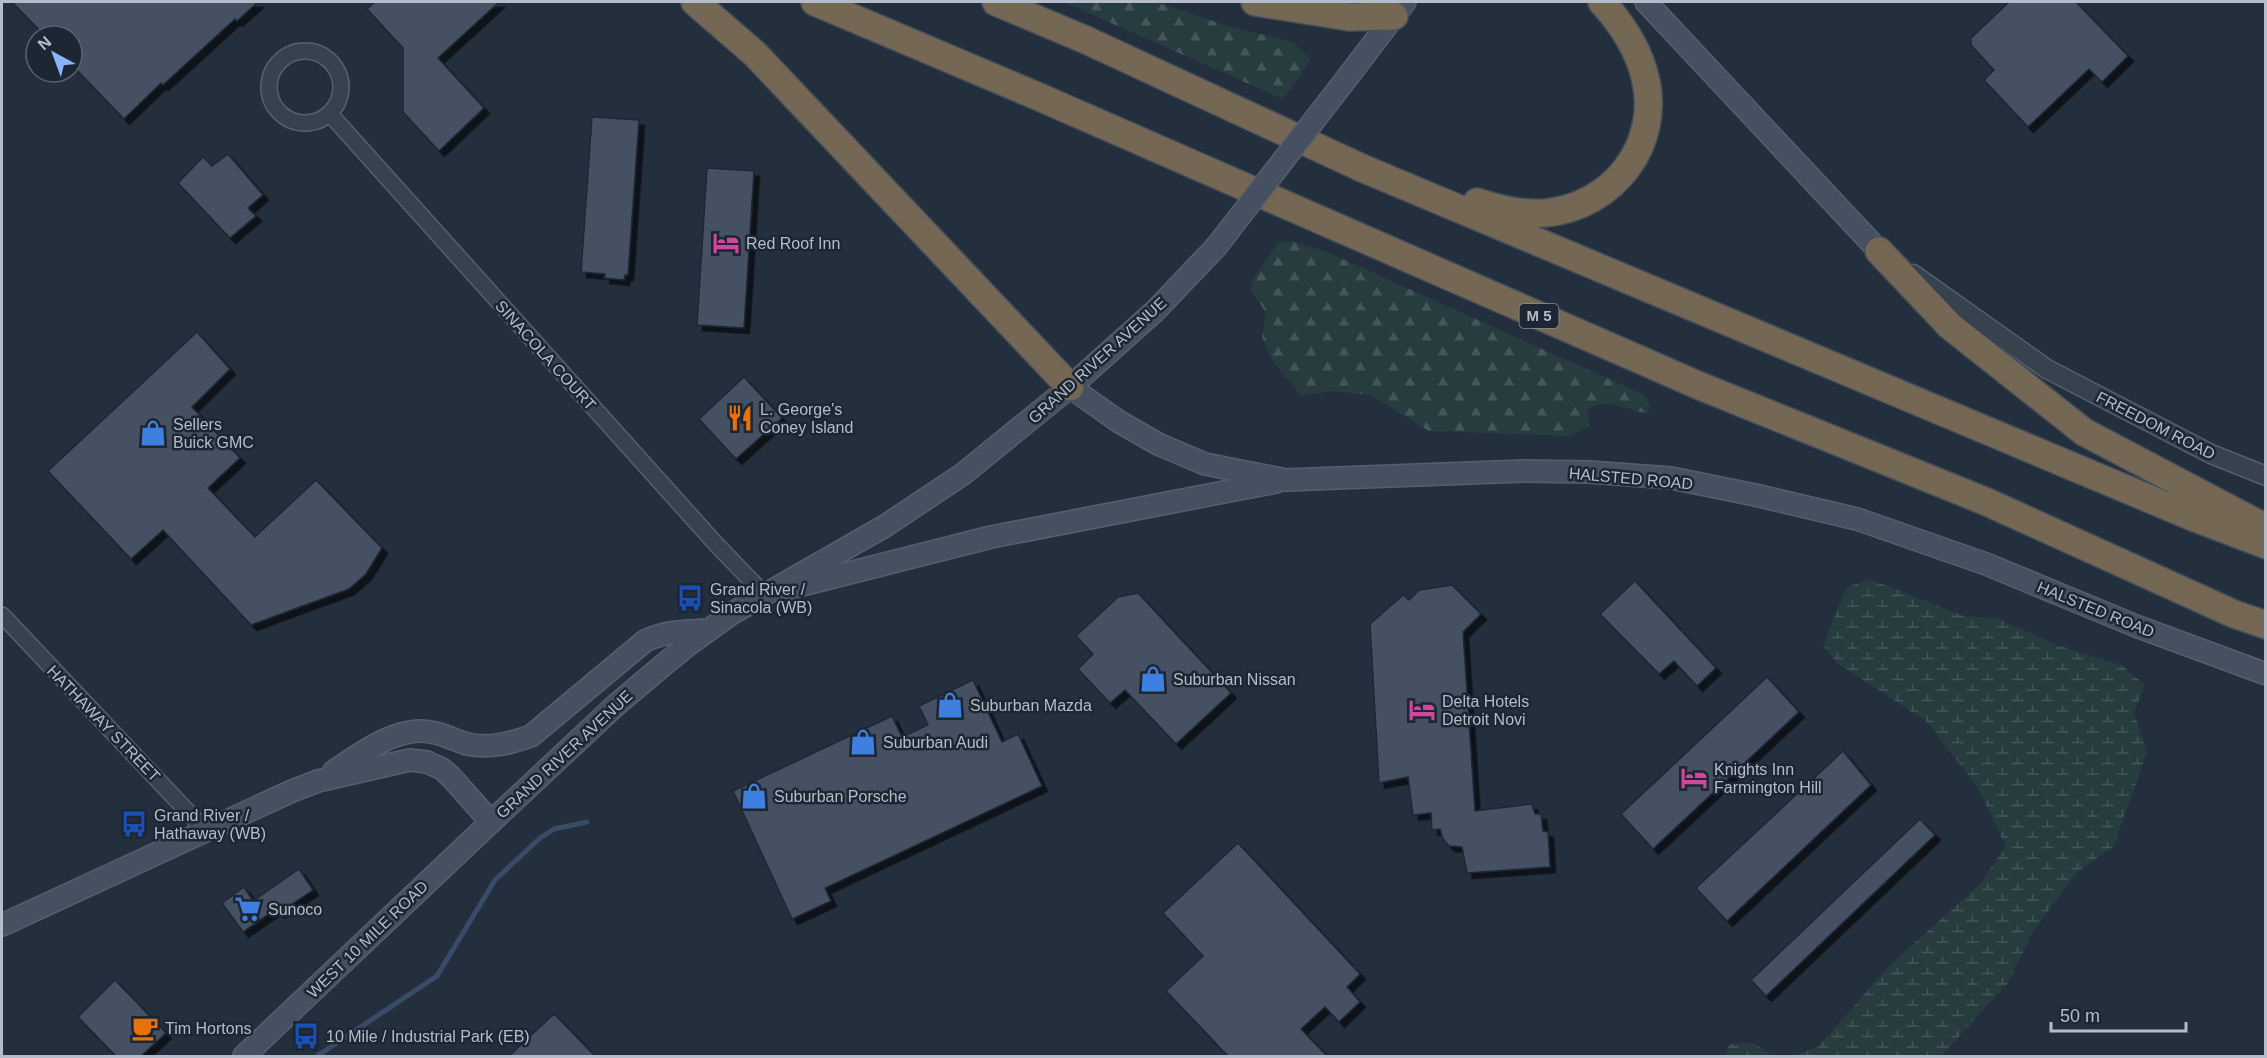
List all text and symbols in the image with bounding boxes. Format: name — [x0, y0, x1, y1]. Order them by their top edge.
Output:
north arrow — [24, 24, 84, 84]
text: N — [35, 33, 54, 53]
hotel icon: Red Roof Inn — [711, 228, 741, 258]
place label: Red Roof Inn — [746, 235, 840, 252]
street label: GRAND RIVER AVENUE — [1025, 294, 1170, 427]
street label: SINACOLA COURT — [492, 297, 599, 414]
road number: M 5 — [1520, 304, 1558, 328]
street label: FREEDOM ROAD — [2094, 388, 2218, 463]
place label: L. George's Coney Island — [760, 401, 853, 436]
restaurant icon: L. George's Coney Island — [725, 403, 755, 433]
place label: Sellers Buick GMC — [173, 416, 254, 451]
shop icon: Sellers Buick GMC — [138, 418, 168, 448]
street label: HALSTED ROAD — [1568, 465, 1694, 492]
street label: HALSTED ROAD — [2035, 578, 2157, 641]
place label: Grand River / Sinacola (WB) — [710, 581, 812, 616]
bus stop icon: Grand River / Sinacola (WB) — [675, 583, 705, 613]
street label: HATHAWAY STREET — [44, 662, 164, 785]
shop icon: Suburban Nissan — [1138, 664, 1168, 694]
place label: Suburban Nissan — [1173, 671, 1296, 688]
street label: GRAND RIVER AVENUE — [493, 687, 636, 822]
shop icon: Suburban Mazda — [935, 690, 965, 720]
place label: Delta Hotels Detroit Novi — [1442, 693, 1529, 728]
hotel icon: Delta Hotels Detroit Novi — [1407, 695, 1437, 725]
place label: Suburban Mazda — [970, 697, 1092, 714]
shop icon: Suburban Audi — [848, 727, 878, 757]
place label: Suburban Audi — [883, 734, 988, 751]
place label: Knights Inn Farmington Hill — [1714, 761, 1822, 796]
hotel icon: Knights Inn Farmington Hill — [1679, 763, 1709, 793]
shop icon: Suburban Porsche — [739, 781, 769, 811]
place label: Suburban Porsche — [774, 788, 907, 805]
place label: Grand River / Hathaway (WB) — [154, 807, 266, 842]
bus stop icon: Grand River / Hathaway (WB) — [119, 809, 149, 839]
street label: WEST 10 MILE ROAD — [304, 877, 431, 1001]
supermarket icon: Sunoco — [233, 894, 263, 924]
place label: Sunoco — [268, 901, 322, 918]
scale bar — [2051, 995, 2186, 1033]
text: 50 m — [2060, 1006, 2100, 1026]
cafe icon: Tim Hortons — [130, 1013, 160, 1043]
place label: Tim Hortons — [165, 1020, 252, 1037]
bus stop icon: 10 Mile / Industrial Park (EB) — [291, 1021, 321, 1051]
place label: 10 Mile / Industrial Park (EB) — [326, 1028, 530, 1045]

